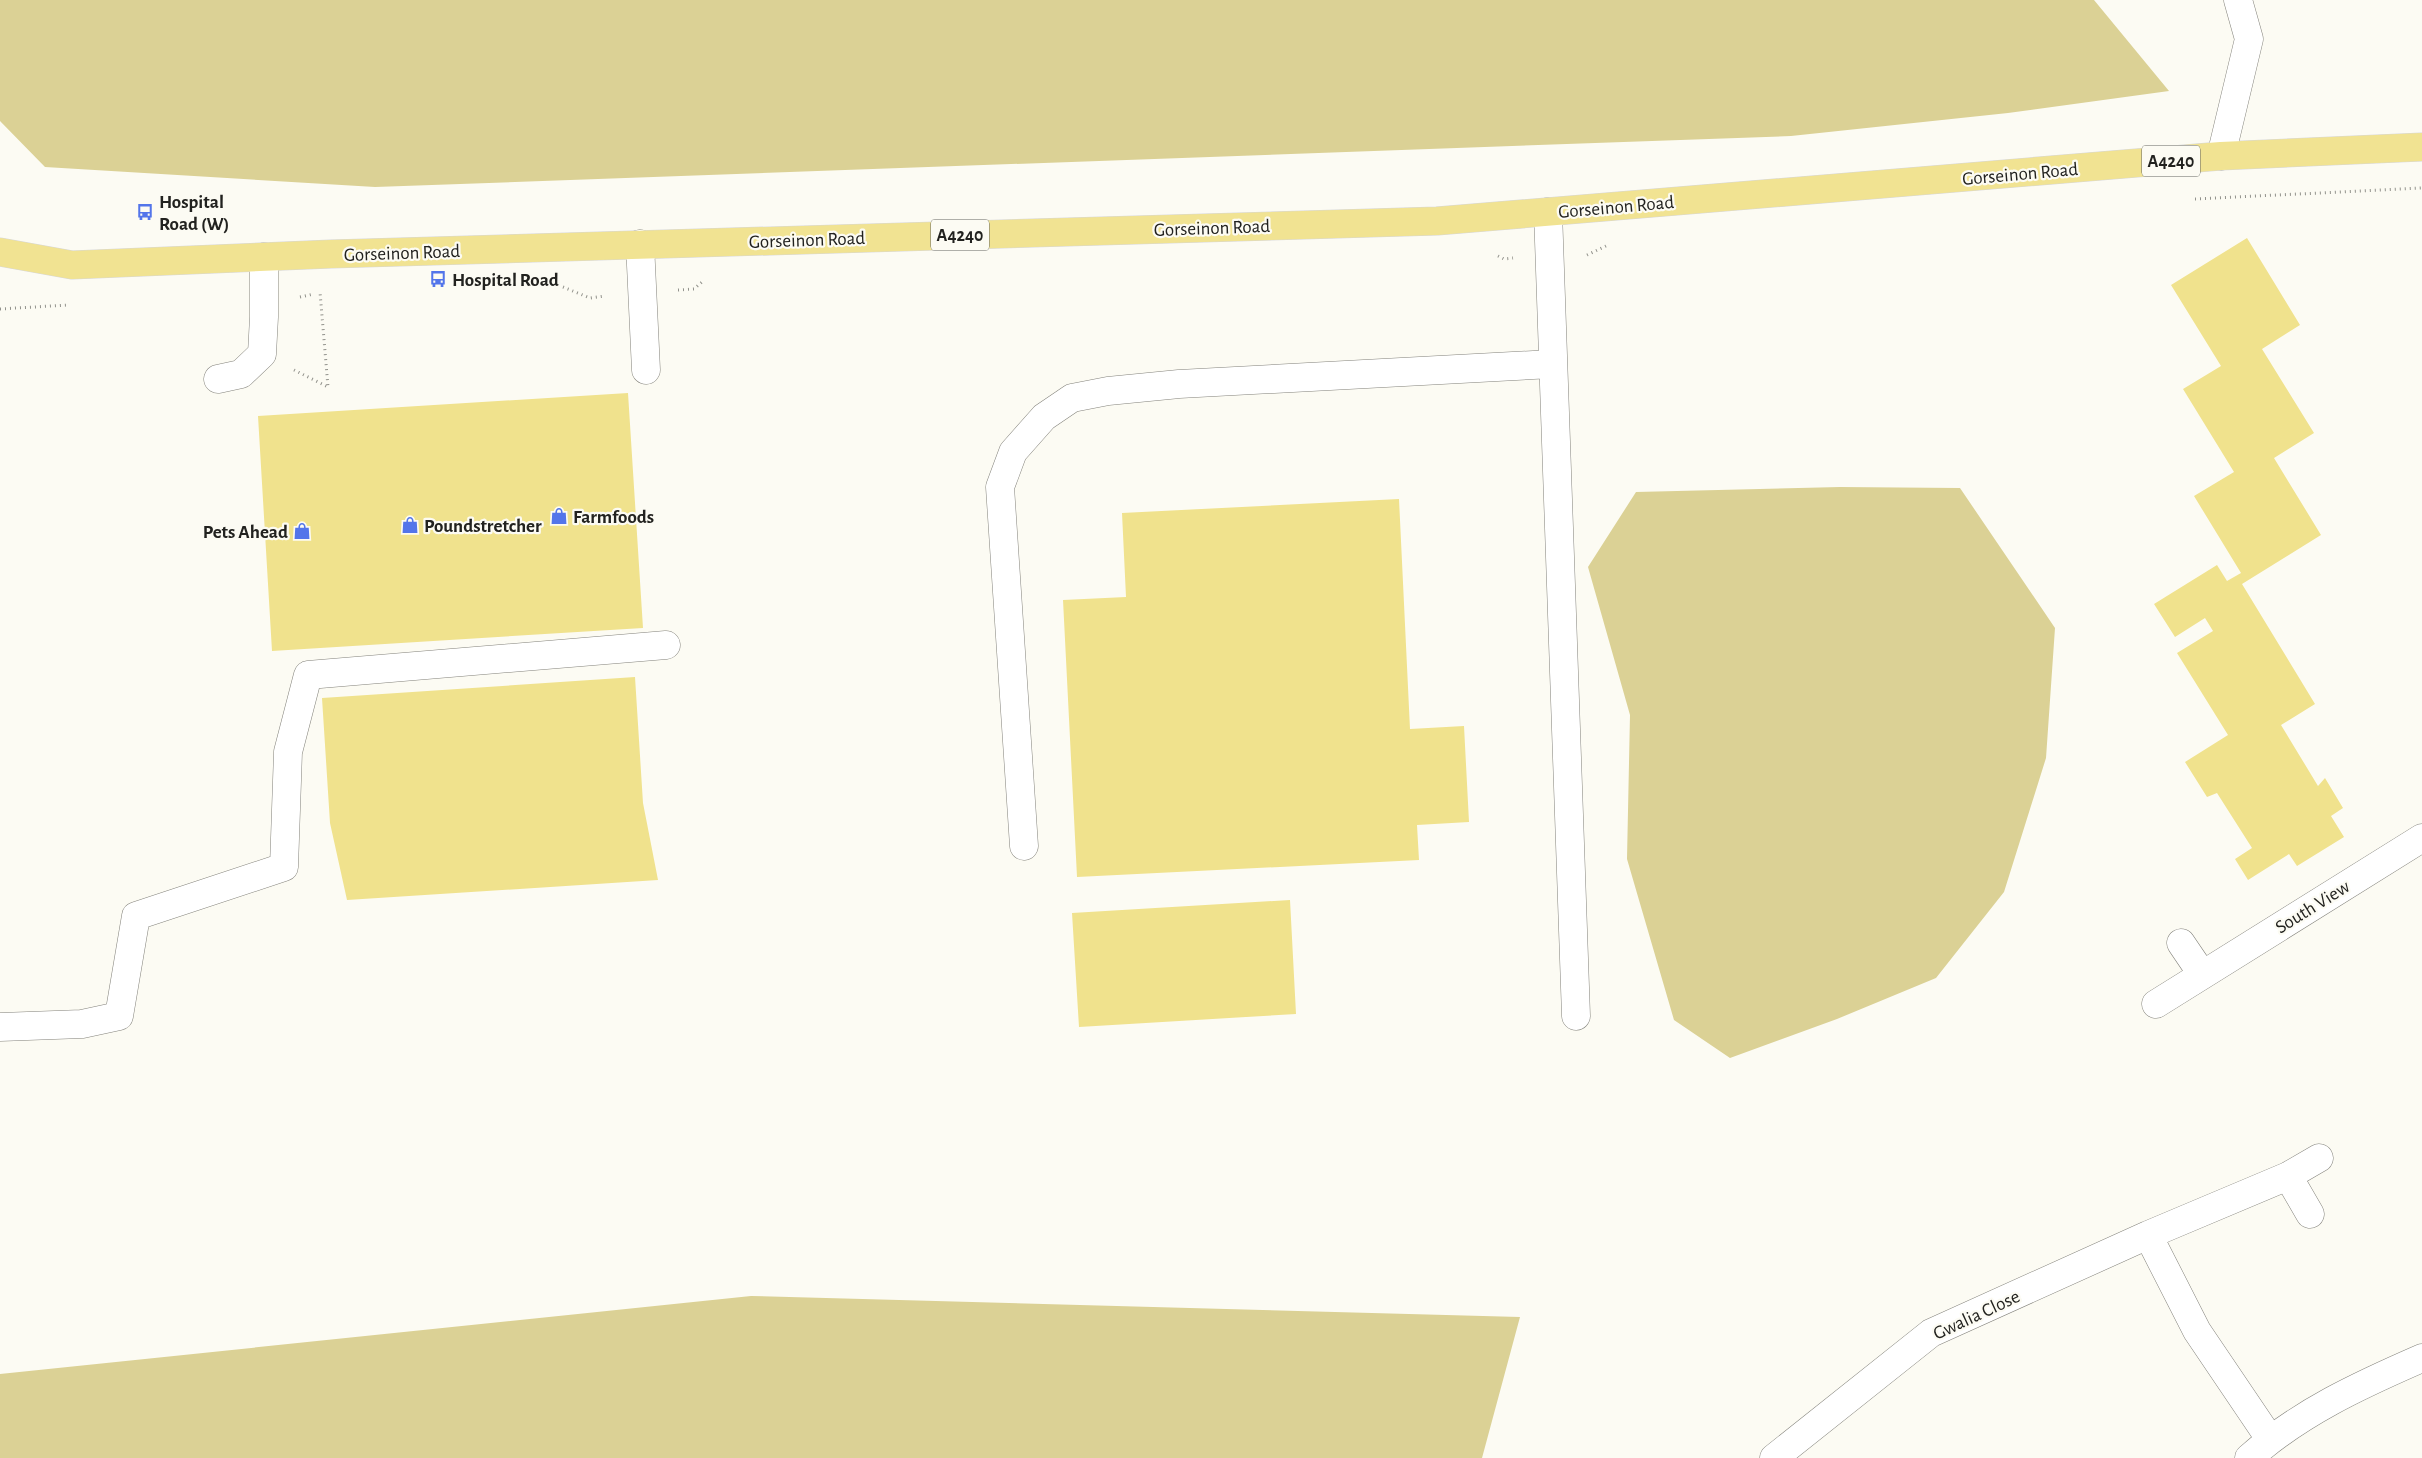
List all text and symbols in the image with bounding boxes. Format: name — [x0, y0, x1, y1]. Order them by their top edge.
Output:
road number: A4240 — [2142, 146, 2200, 177]
street label: Gorseinon Road — [1961, 160, 2079, 189]
place label: Hospital Road (W) — [159, 193, 229, 234]
street label: Gorseinon Road — [1557, 193, 1675, 222]
bus stop icon: Hospital Road (W) — [135, 202, 155, 222]
street label: Gorseinon Road — [1154, 217, 1271, 240]
road number: A4240 — [931, 220, 989, 250]
street label: Gorseinon Road — [749, 229, 866, 252]
street label: Gorseinon Road — [344, 242, 461, 265]
bus stop icon: Hospital Road — [428, 269, 448, 289]
place label: Hospital Road — [452, 271, 559, 290]
shop icon: Farmfoods — [549, 506, 569, 526]
place label: Farmfoods — [573, 508, 654, 527]
shop icon: Poundstretcher — [400, 515, 420, 535]
place label: Poundstretcher — [424, 517, 542, 536]
shop icon: Pets Ahead — [292, 521, 312, 541]
place label: Pets Ahead — [203, 523, 288, 542]
street label: South View — [2272, 877, 2353, 937]
street label: Gwalia Close — [1930, 1287, 2023, 1344]

